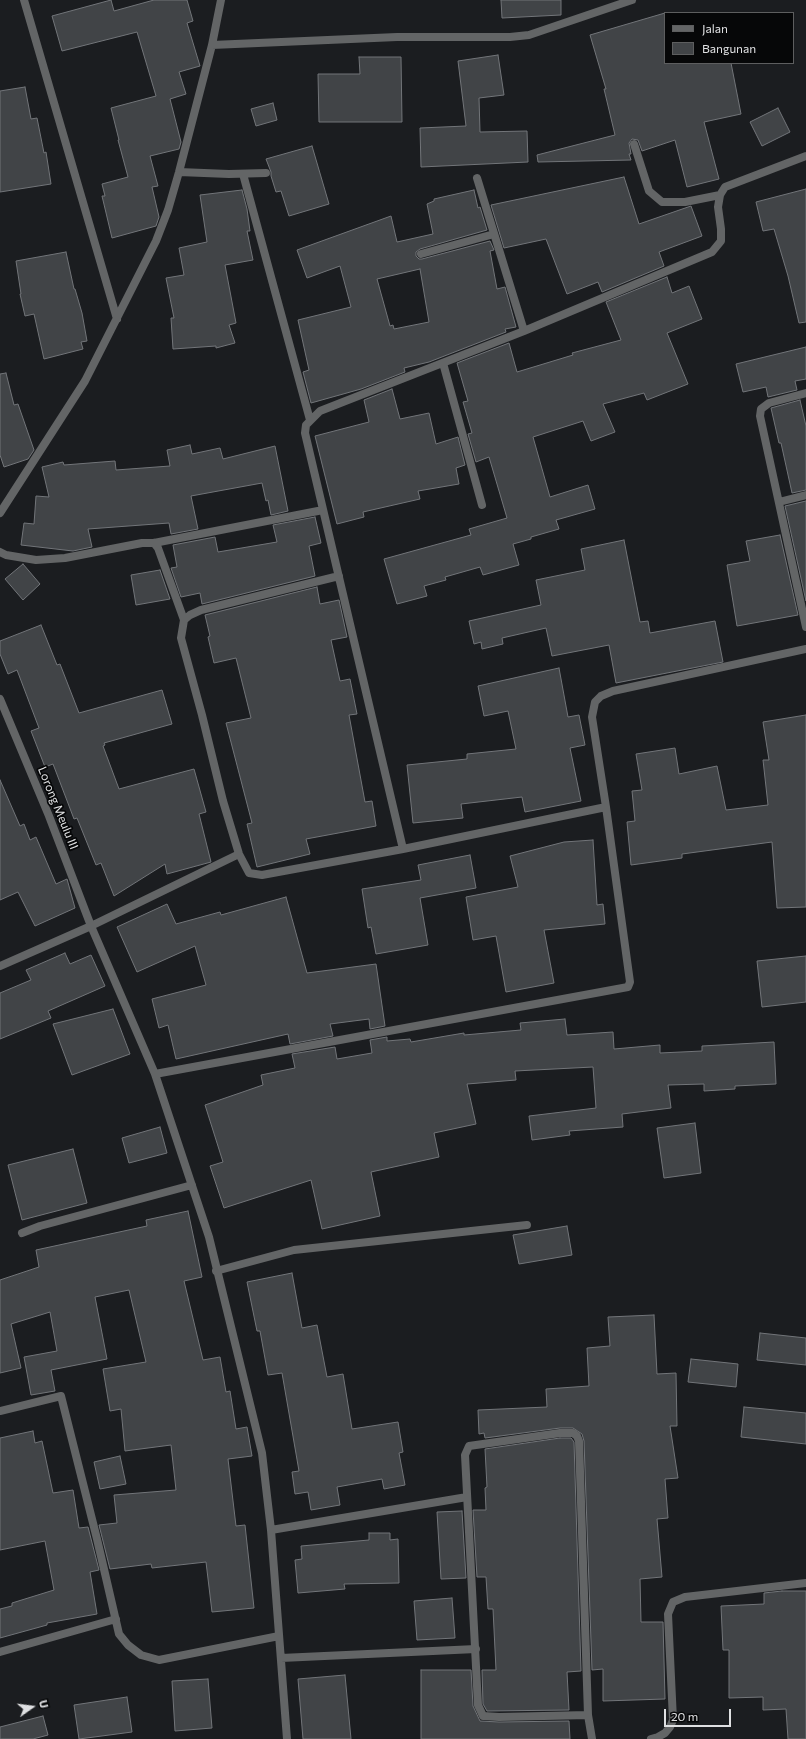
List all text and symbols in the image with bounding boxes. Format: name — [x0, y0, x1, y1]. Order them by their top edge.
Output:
legend — [664, 12, 794, 64]
text: Jalan — [702, 21, 728, 35]
text: Bangunan — [702, 41, 756, 55]
street label: Lorong Meulu III — [35, 764, 81, 852]
north arrow — [12, 1687, 52, 1727]
text: U — [37, 1699, 51, 1709]
scale bar — [666, 1701, 733, 1727]
text: 20 m — [671, 1709, 698, 1723]

